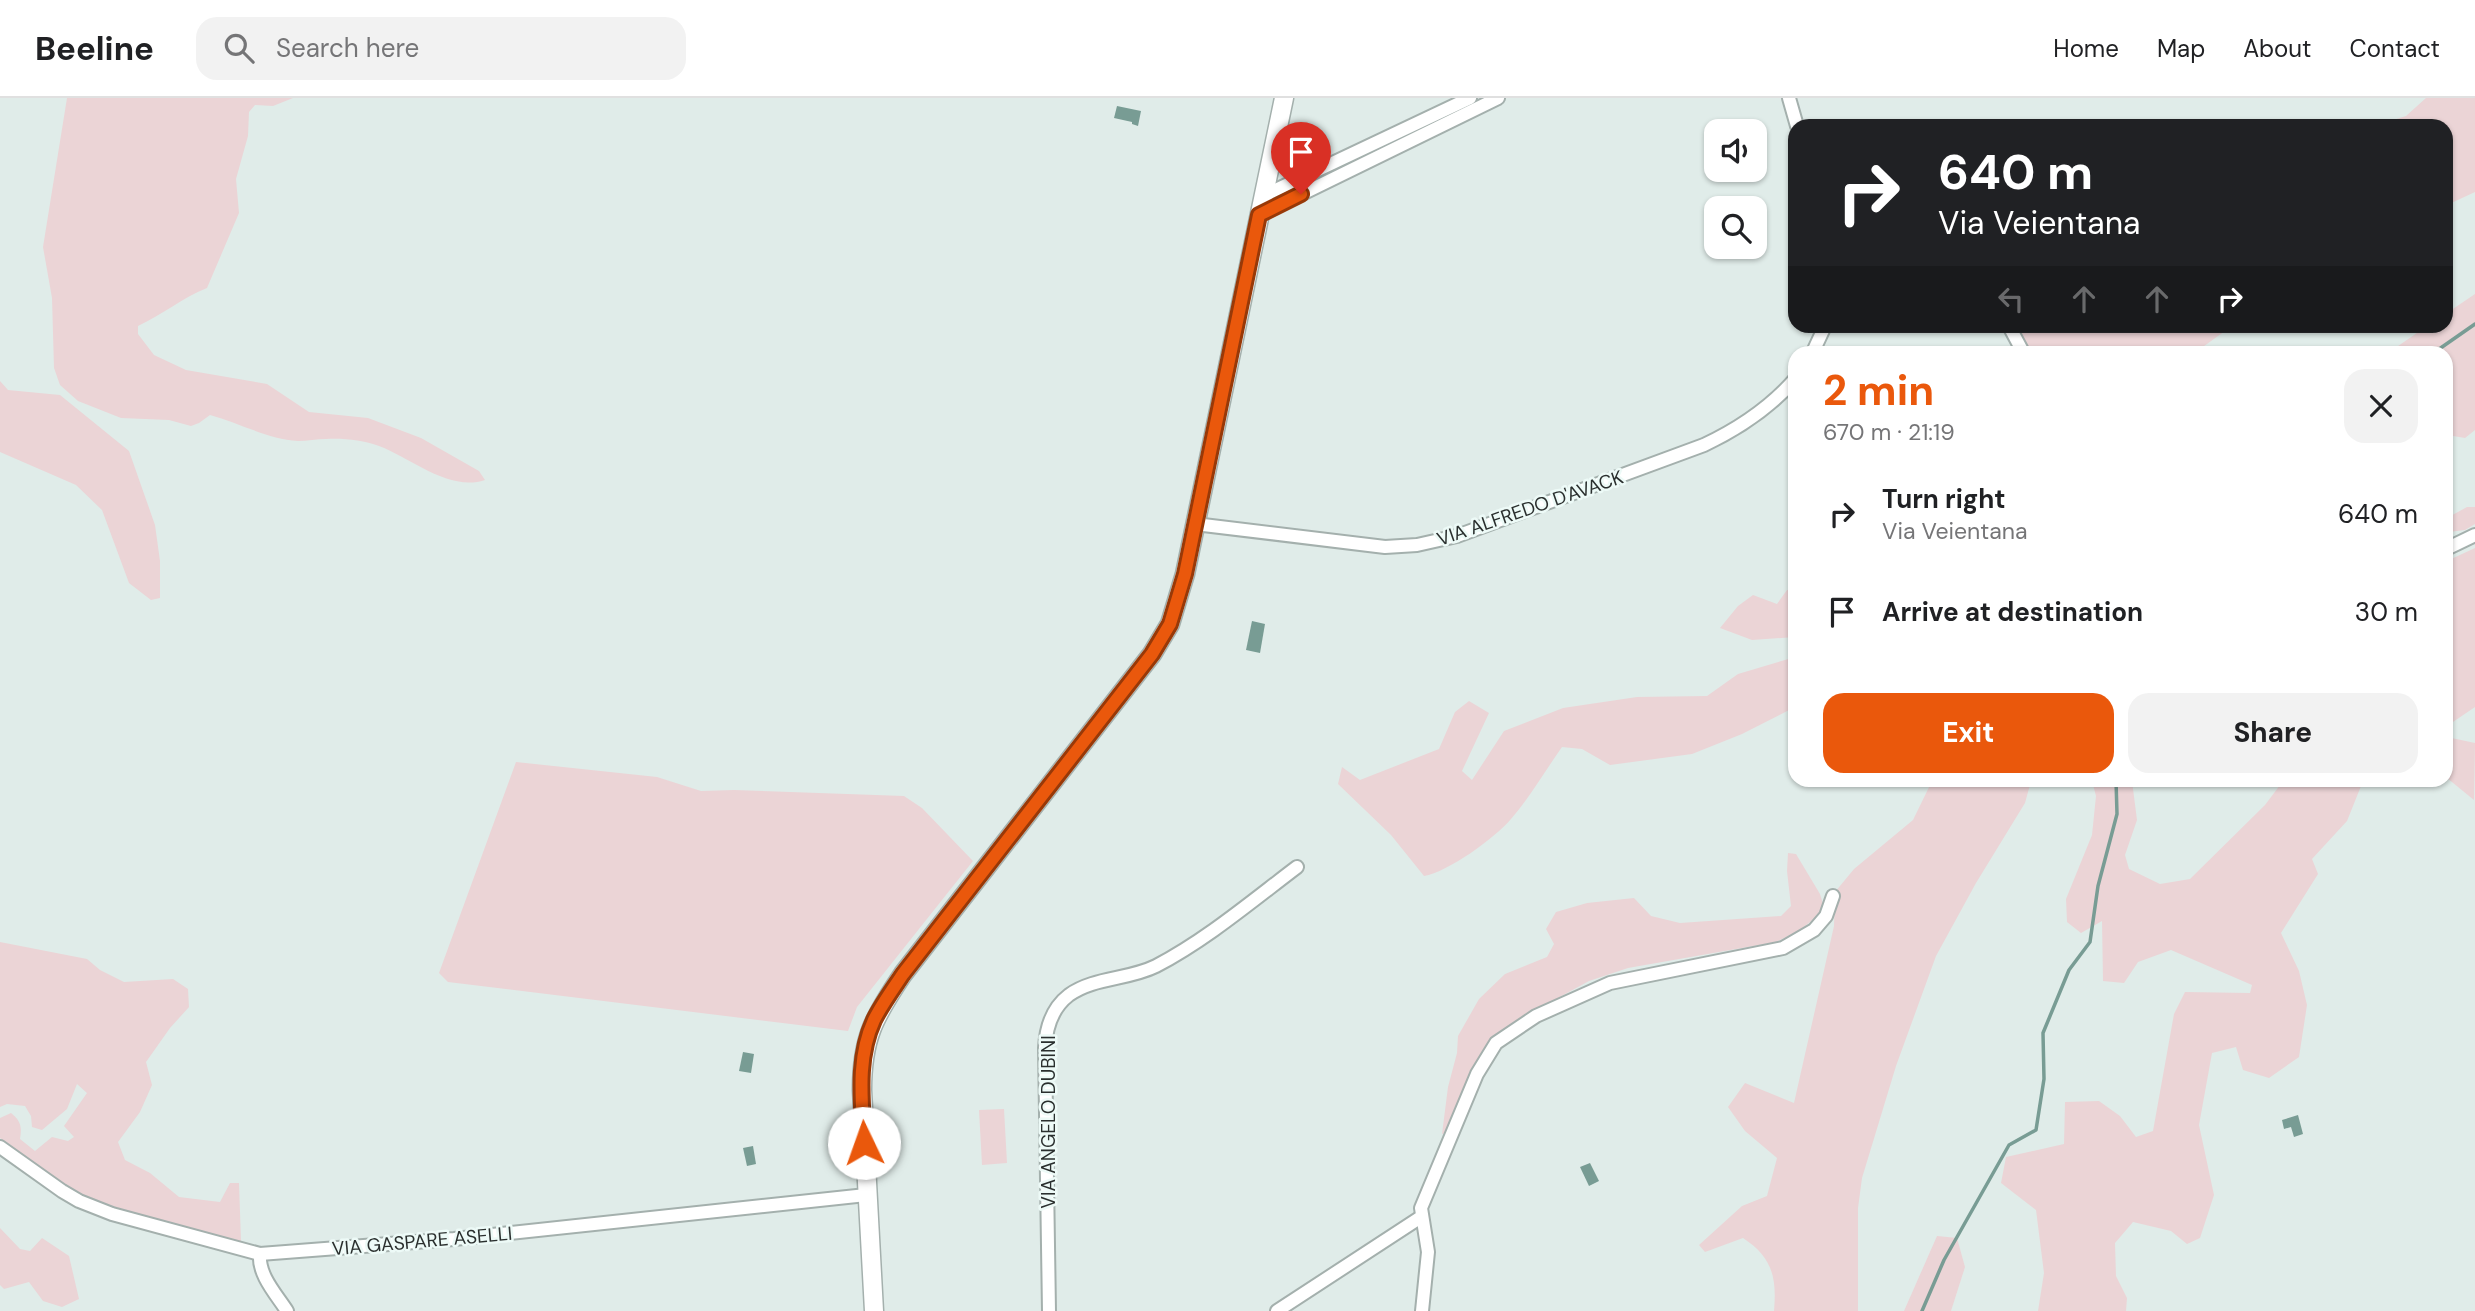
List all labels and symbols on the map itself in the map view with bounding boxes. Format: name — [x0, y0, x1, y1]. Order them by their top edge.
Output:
pin — [1271, 122, 1331, 194]
street label: VIA ALFREDO D'AVACK — [1433, 464, 1627, 552]
street label: VIA ANGELO DUBINI — [1036, 1035, 1061, 1209]
position arrow — [827, 1106, 901, 1180]
street label: VIA GASPARE ASELLI — [331, 1221, 513, 1261]

